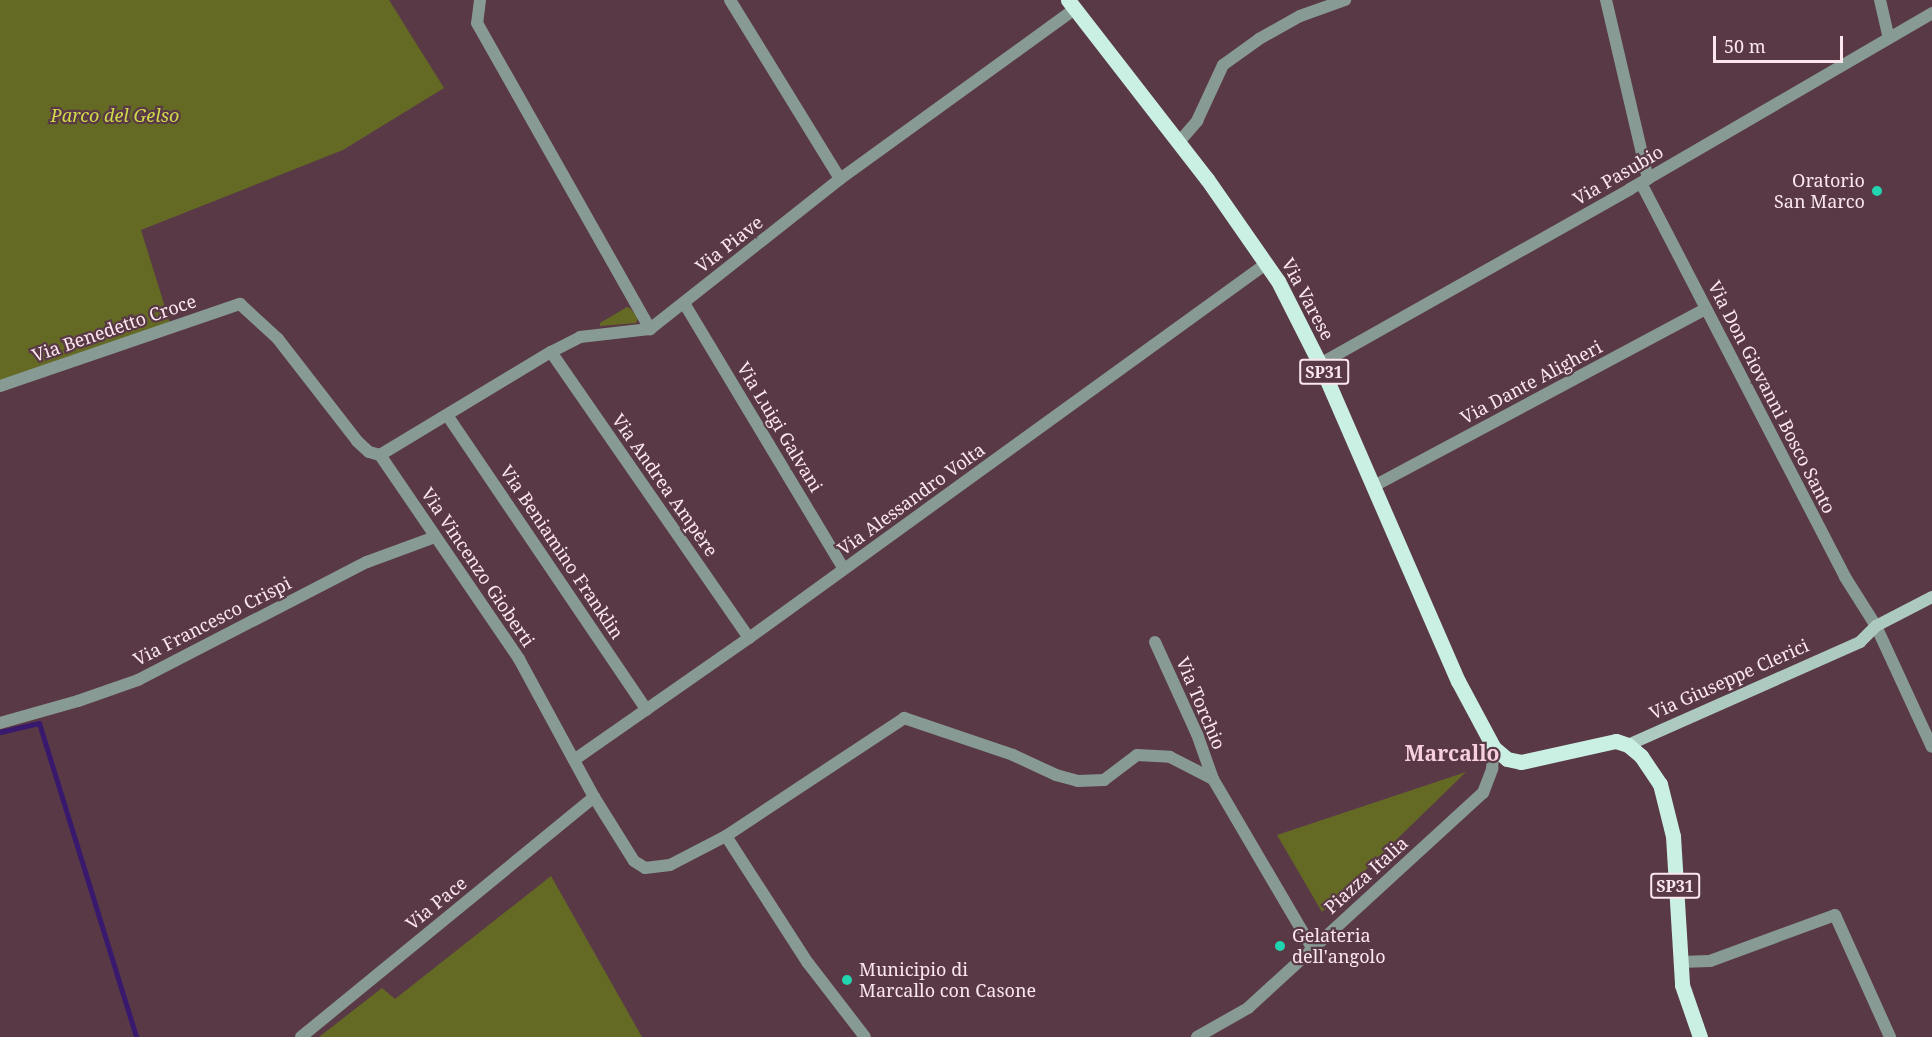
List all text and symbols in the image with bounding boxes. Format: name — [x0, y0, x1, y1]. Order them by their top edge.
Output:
scale bar — [1716, 24, 1846, 62]
text: 50 m — [1724, 34, 1766, 58]
park label: Parco del Gelso — [51, 104, 179, 126]
street label: Via Pasubio — [1569, 141, 1667, 209]
place label: Oratorio San Marco — [1774, 170, 1865, 213]
marker: Oratorio San Marco — [1870, 184, 1884, 198]
street label: Via Piave — [691, 211, 767, 277]
street label: Via Varese — [1277, 254, 1339, 344]
street label: Via Don Giovanni Bosco Santo — [1704, 277, 1840, 517]
street label: Via Benedetto Croce — [29, 290, 199, 366]
street label: Via Dante Aligheri — [1457, 336, 1605, 428]
street label: Via Luigi Galvani — [733, 358, 827, 496]
road number: SP31 — [1298, 359, 1350, 385]
street label: Via Andrea Ampère — [608, 409, 722, 561]
street label: Via Alessandro Volta — [833, 438, 989, 560]
street label: Via Beniamino Franklin — [496, 461, 628, 643]
street label: Via Vincenzo Gioberti — [417, 484, 539, 650]
street label: Via Francesco Crispi — [130, 572, 294, 670]
street label: Via Giuseppe Clerici — [1646, 634, 1812, 724]
street label: Via Torchio — [1172, 654, 1230, 752]
district label: Marcallo — [1405, 740, 1499, 766]
street label: Piazza Italia — [1320, 832, 1412, 918]
street label: Via Pace — [401, 872, 471, 934]
road number: SP31 — [1650, 873, 1700, 899]
place label: Gelateria dell'angolo — [1292, 925, 1386, 968]
marker: Gelateria dell'angolo — [1273, 939, 1287, 953]
place label: Municipio di Marcallo con Casone — [859, 959, 1036, 1002]
marker: Municipio di Marcallo con Casone — [840, 973, 854, 987]

